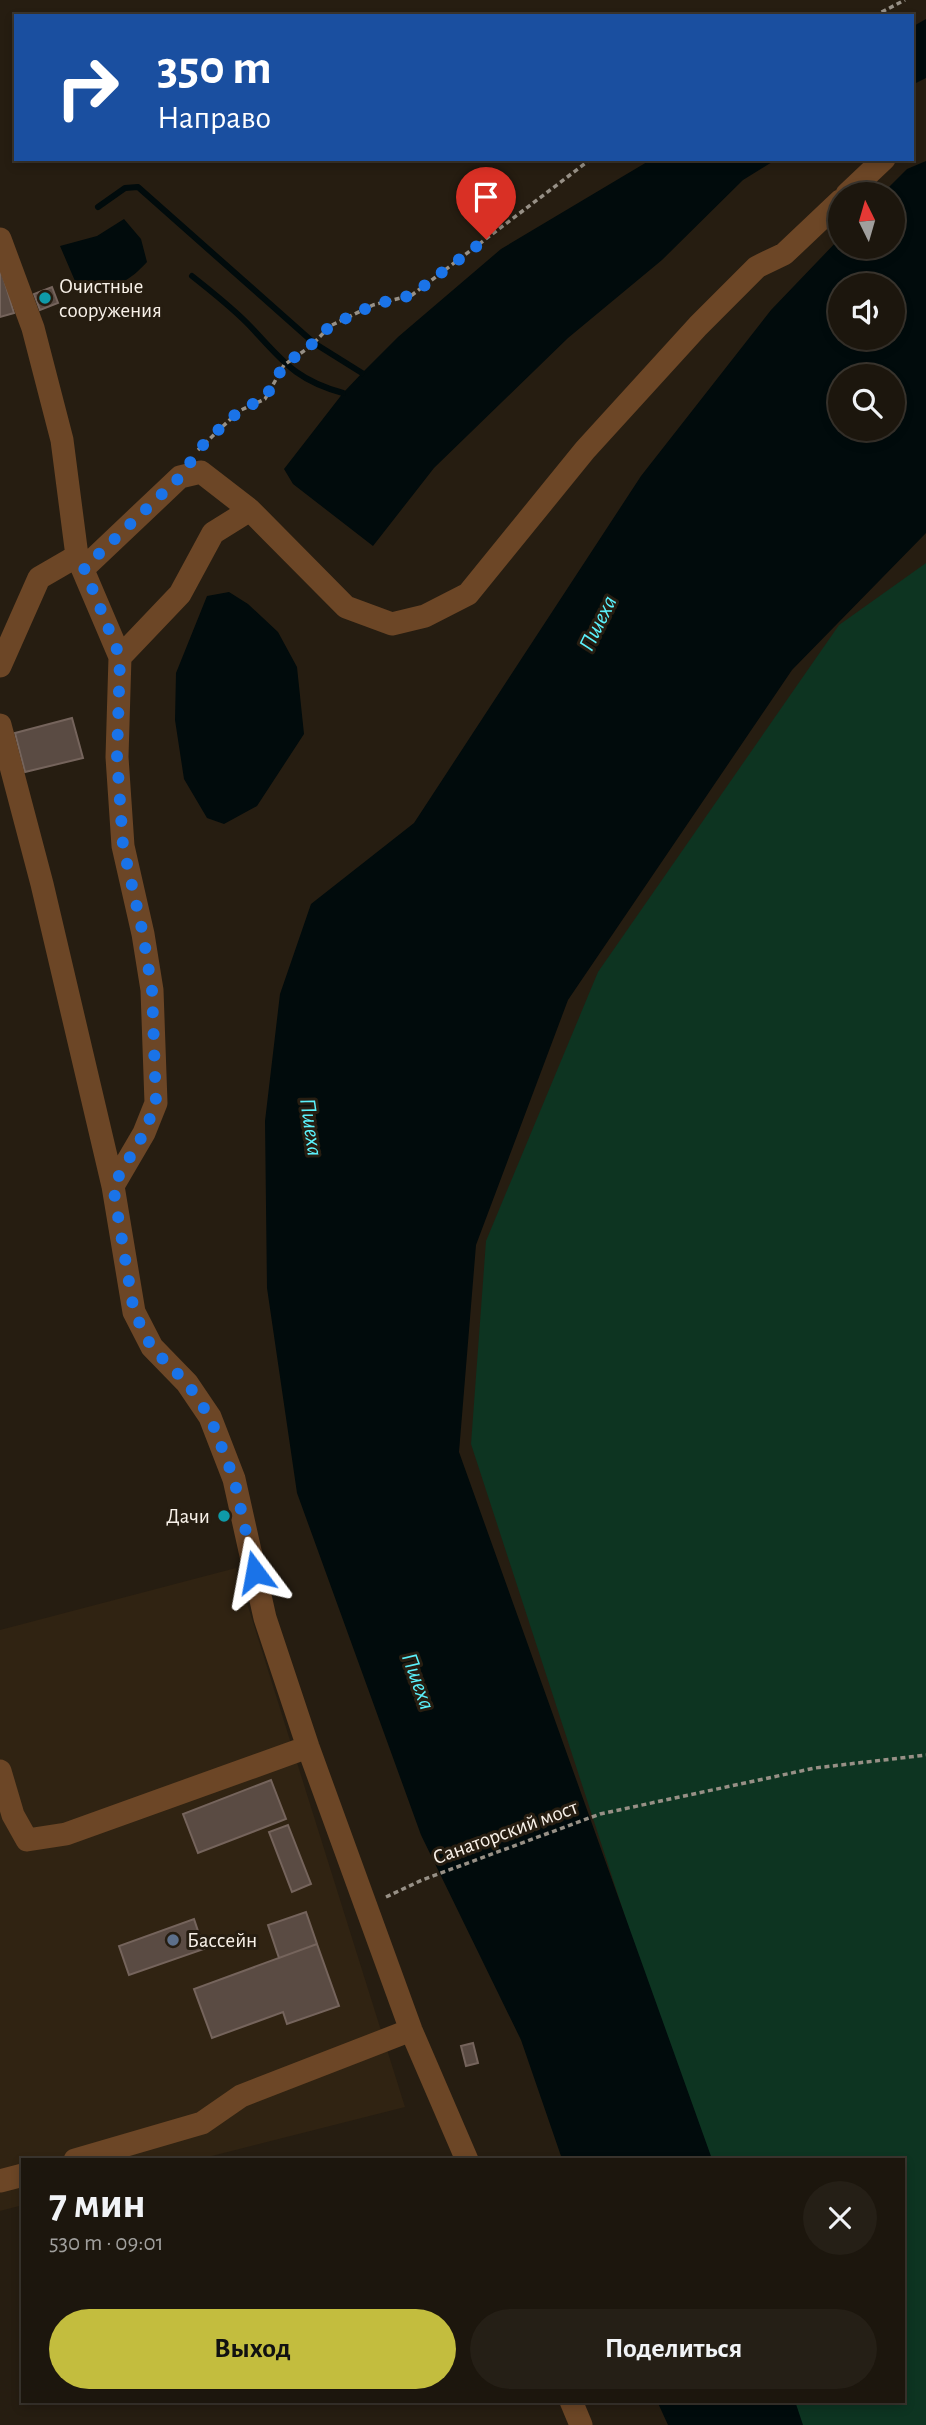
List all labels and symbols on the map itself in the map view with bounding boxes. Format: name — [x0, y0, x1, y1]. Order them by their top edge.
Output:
pin — [456, 167, 516, 239]
north arrow — [828, 182, 905, 259]
place label: Очистные сооружения — [59, 276, 162, 321]
marker: Очистные сооружения — [37, 290, 53, 306]
water label: Пшеха — [575, 592, 621, 655]
water label: Пшеха — [295, 1097, 326, 1158]
place label: Дачи — [166, 1506, 210, 1527]
marker: Дачи — [216, 1508, 232, 1524]
position arrow — [218, 1535, 292, 1609]
water label: Пшеха — [397, 1650, 438, 1713]
street label: Санаторский мост — [430, 1796, 581, 1868]
place label: Бассейн — [187, 1930, 257, 1951]
marker: Бассейн — [165, 1932, 181, 1948]

